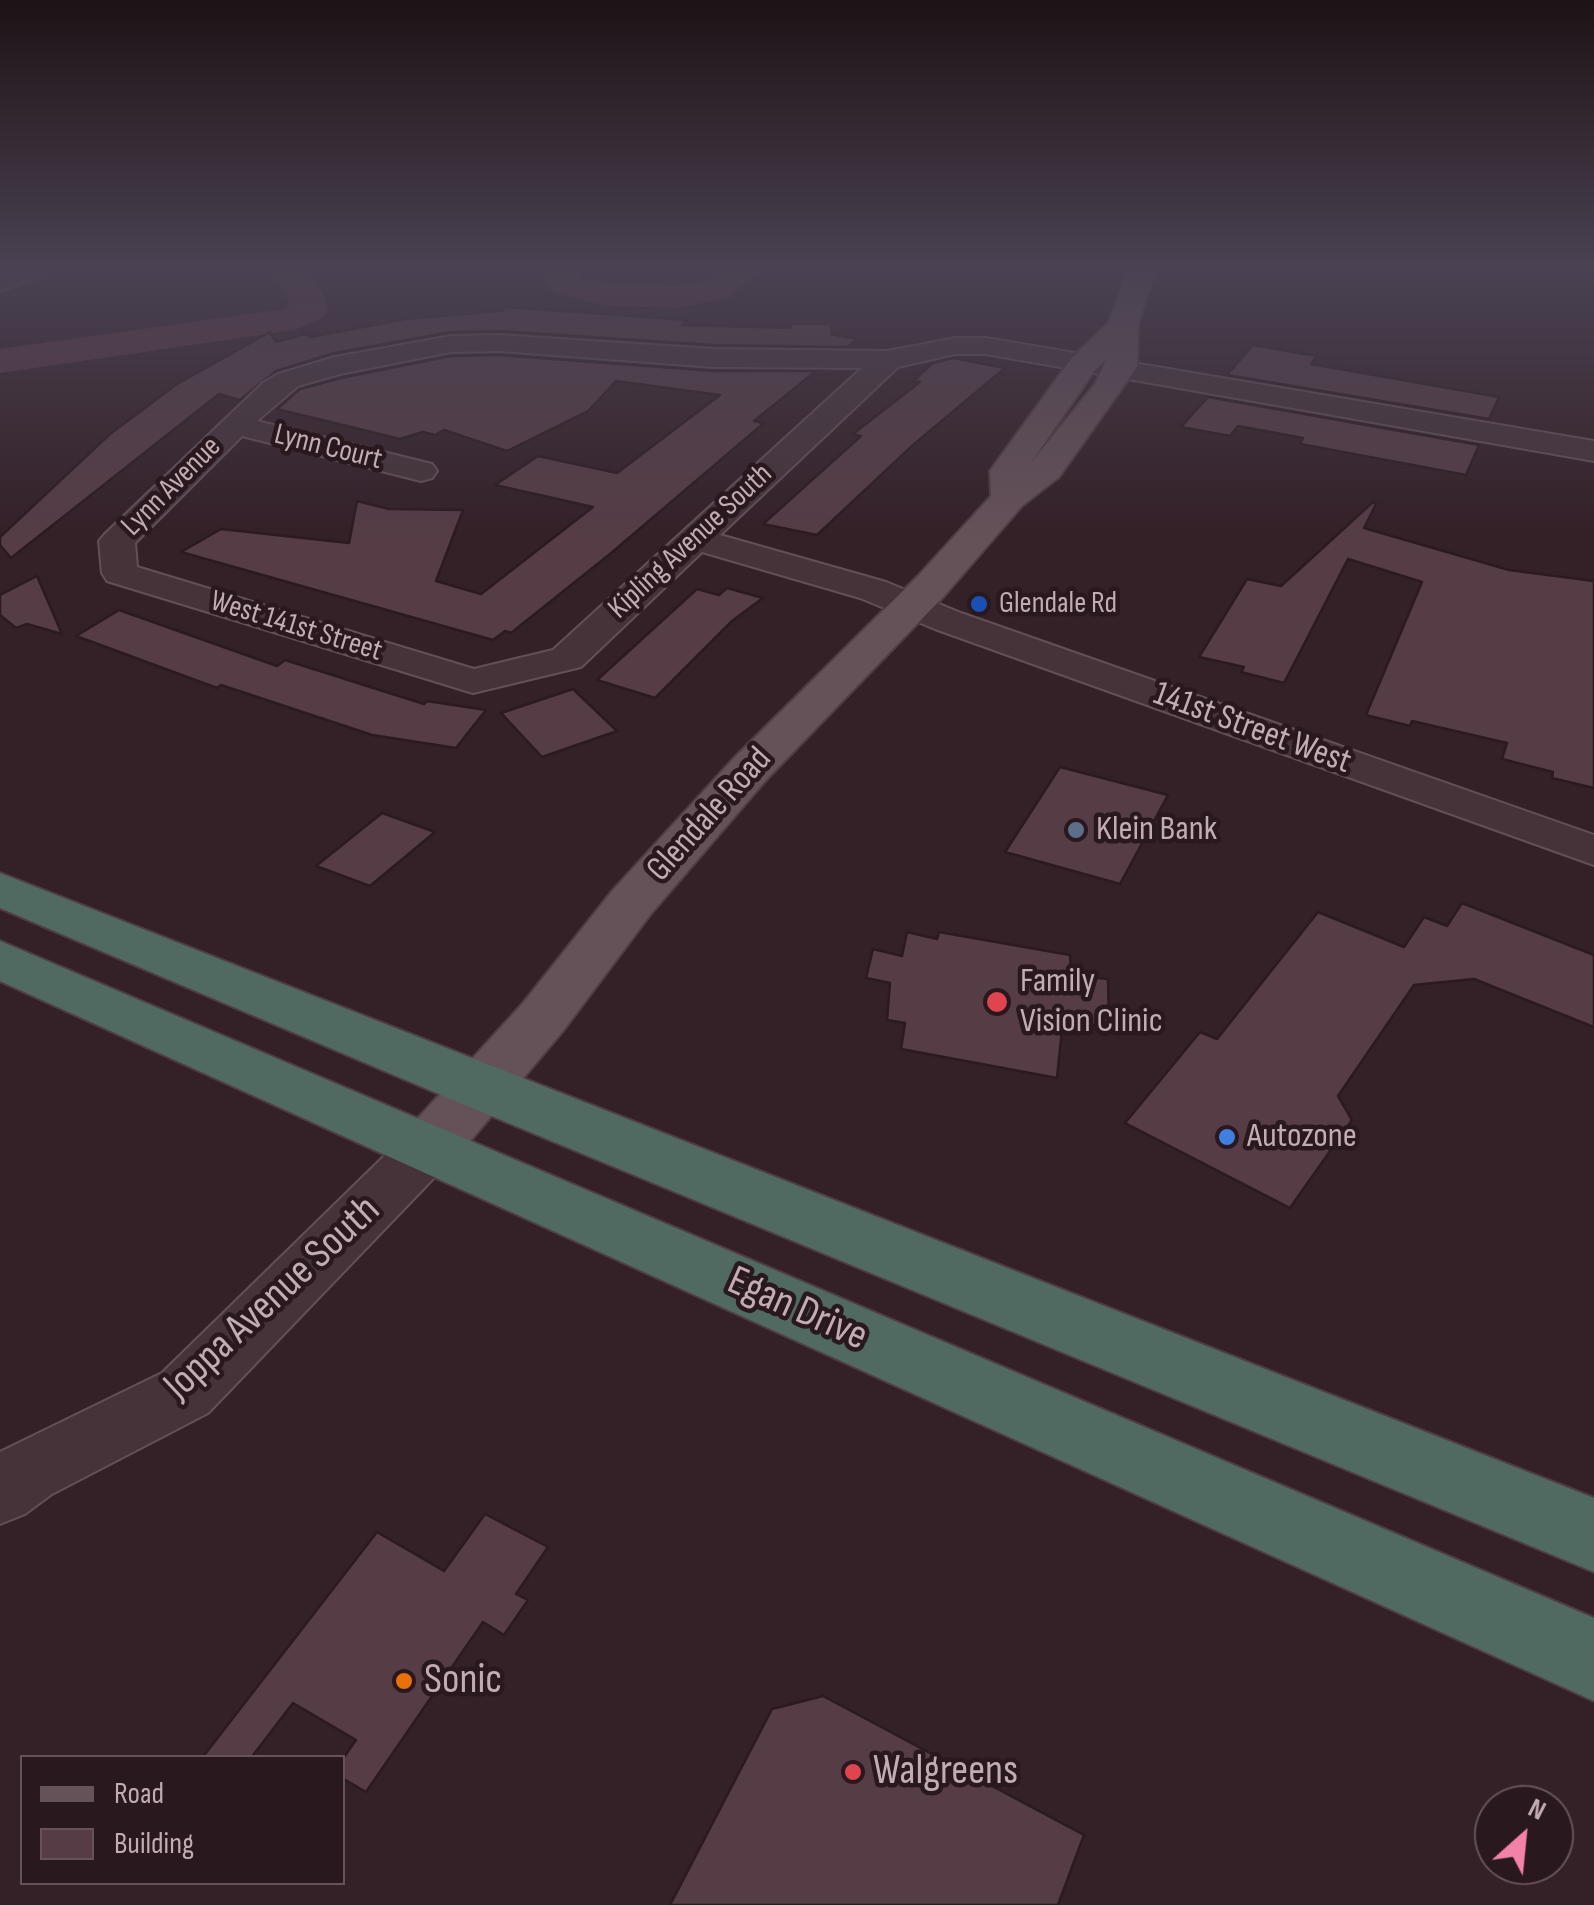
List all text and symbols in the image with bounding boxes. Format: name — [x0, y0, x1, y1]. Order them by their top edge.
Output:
street label: Lynn Court — [270, 417, 386, 479]
street label: Lynn Avenue — [115, 430, 229, 544]
street label: Kipling Avenue South — [602, 457, 780, 627]
street label: West 141st Street — [206, 584, 386, 670]
place label: Glendale Rd — [999, 586, 1117, 622]
marker: Glendale Rd — [968, 593, 990, 615]
street label: 141st Street West — [1148, 674, 1356, 784]
street label: Glendale Road — [639, 739, 781, 891]
place label: Klein Bank — [1096, 809, 1217, 851]
marker: Klein Bank — [1065, 819, 1087, 841]
place label: Family Vision Clinic — [1020, 961, 1163, 1043]
marker: Family Vision Clinic — [984, 989, 1010, 1015]
place label: Autozone — [1247, 1116, 1357, 1158]
marker: Autozone — [1216, 1126, 1238, 1148]
street label: Joppa Avenue South — [155, 1186, 391, 1412]
street label: Egan Drive — [719, 1257, 875, 1363]
place label: Sonic — [424, 1656, 502, 1706]
marker: Sonic — [393, 1670, 415, 1692]
place label: Walgreens — [873, 1747, 1018, 1797]
legend — [20, 1755, 345, 1885]
marker: Walgreens — [842, 1761, 864, 1783]
text: Road — [114, 1776, 164, 1812]
north arrow — [1474, 1785, 1574, 1885]
text: N — [1523, 1792, 1551, 1828]
text: Building — [114, 1826, 194, 1862]

